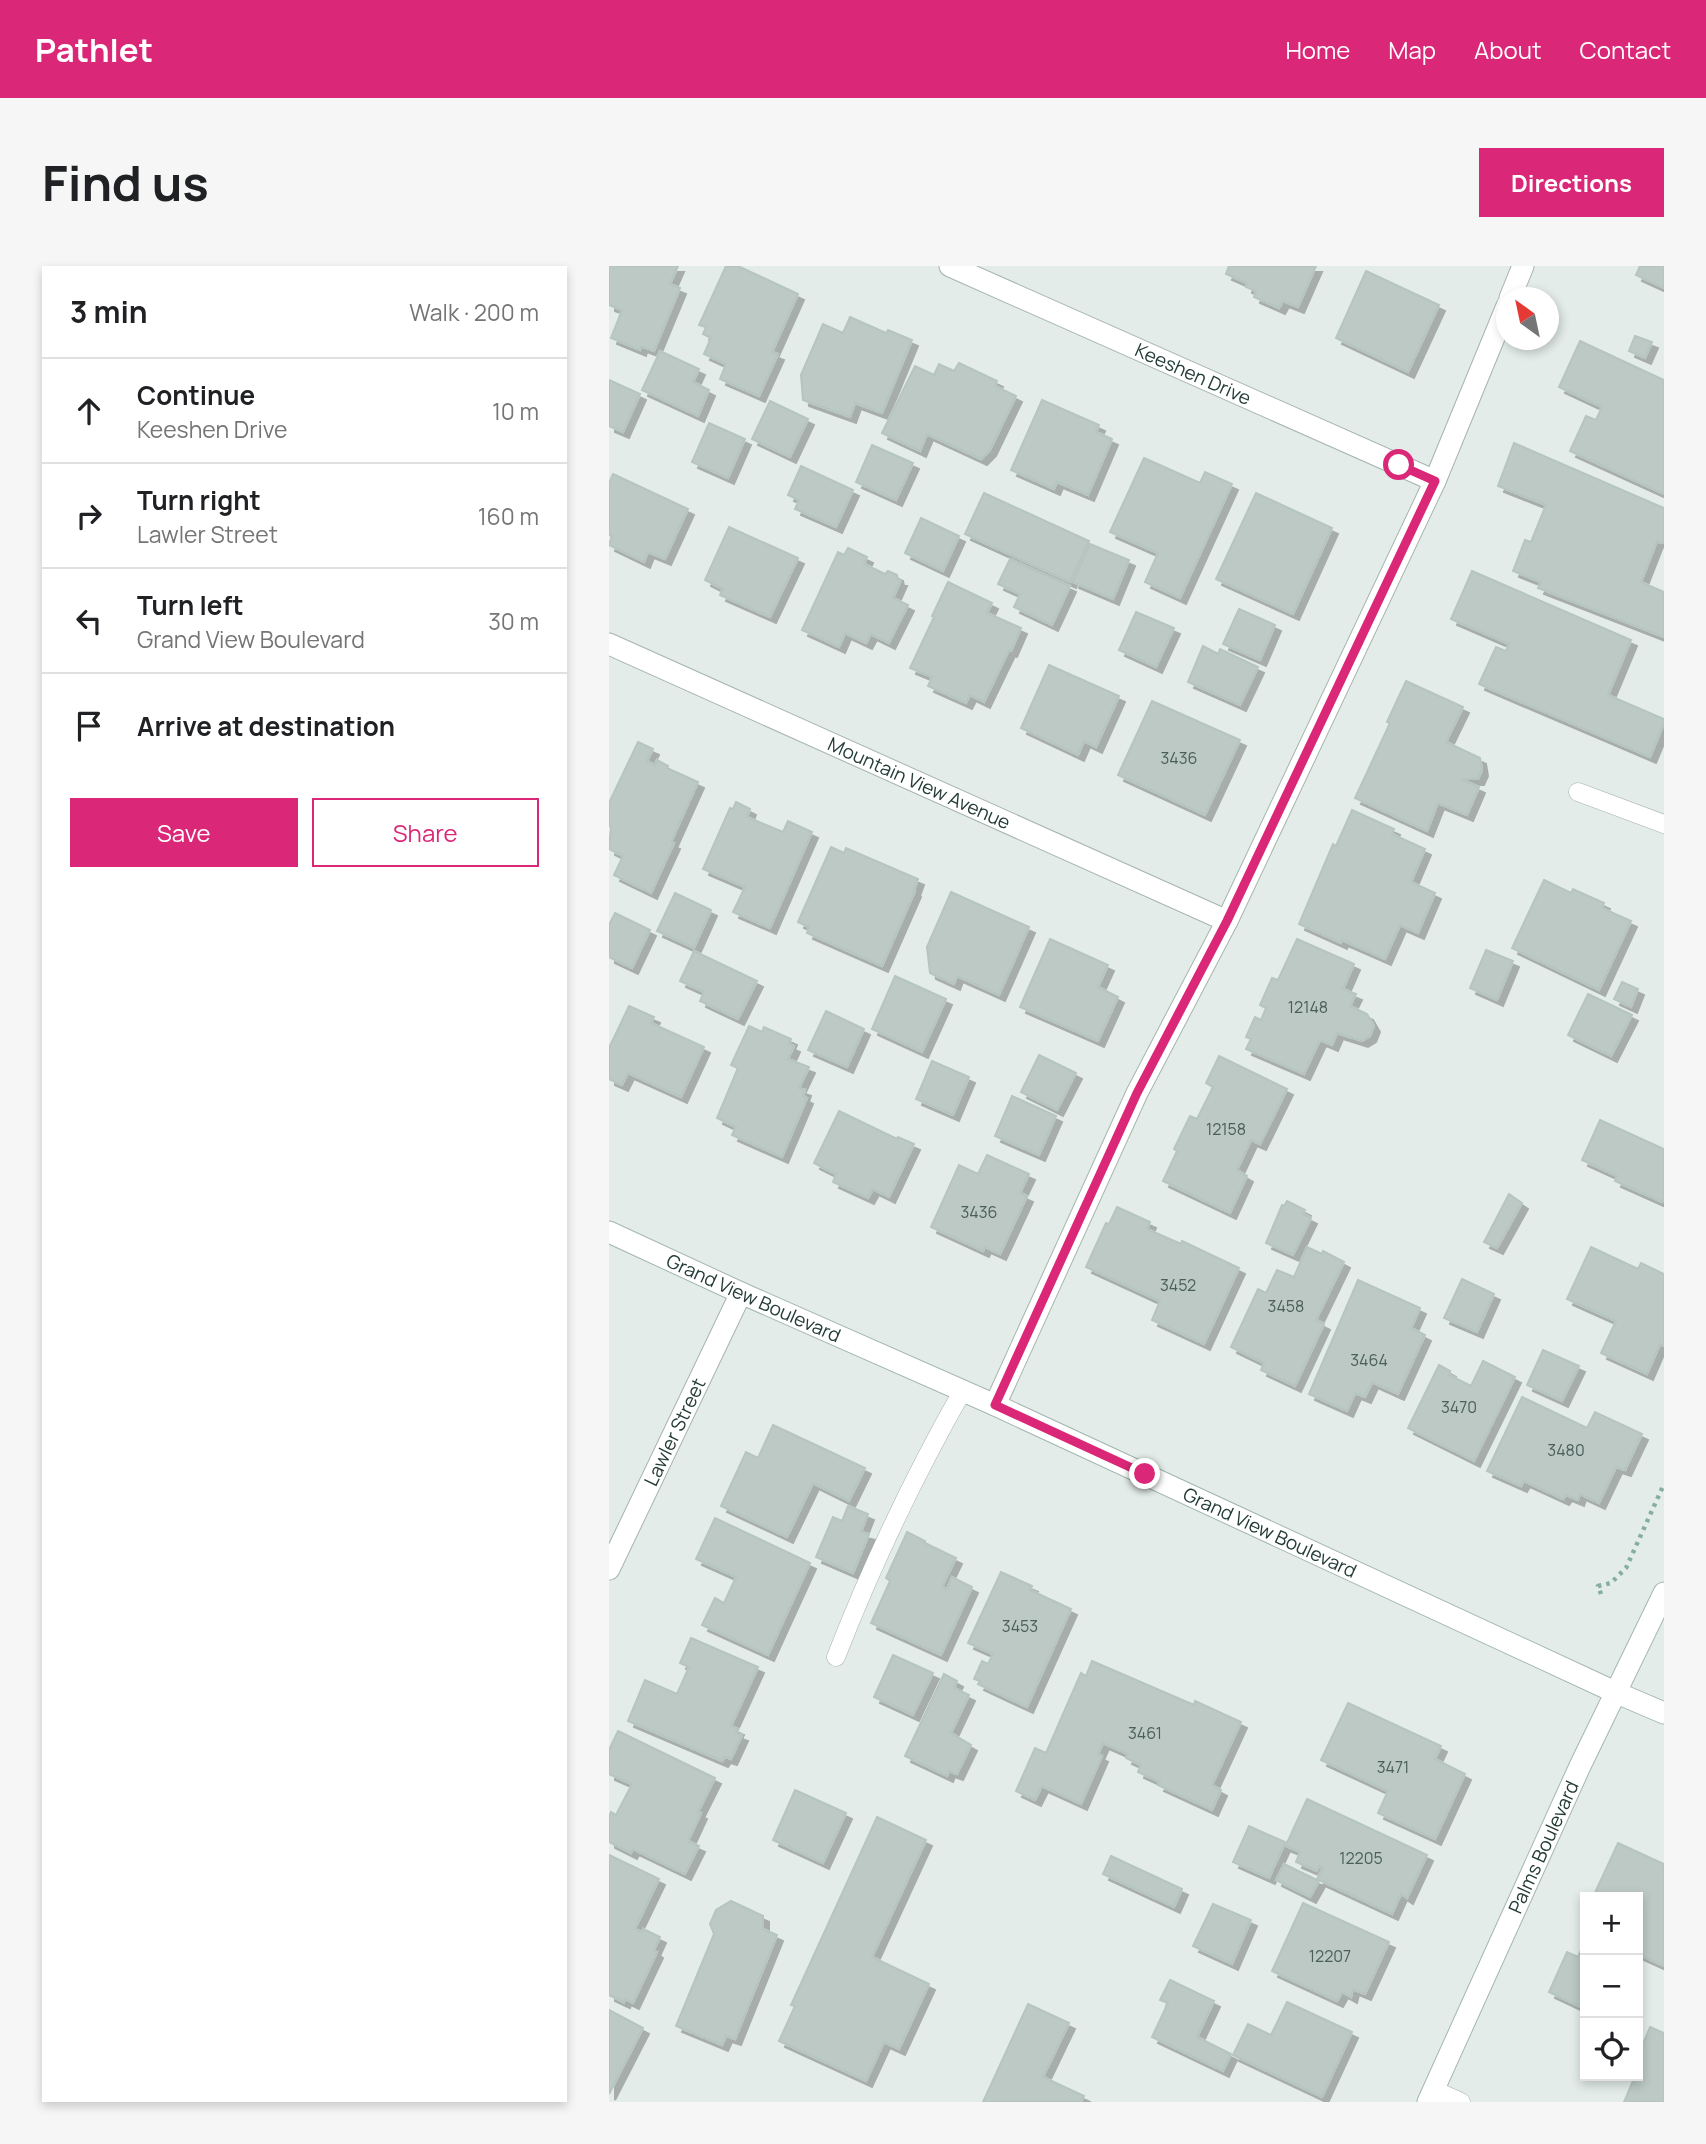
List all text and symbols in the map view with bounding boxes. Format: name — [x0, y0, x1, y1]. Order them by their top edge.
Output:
text: Pathlet — [35, 27, 153, 72]
text: Home — [1285, 33, 1350, 66]
text: Map — [1388, 33, 1436, 66]
text: About — [1474, 33, 1542, 66]
text: Contact — [1580, 33, 1671, 66]
button: Directions — [1479, 148, 1664, 217]
text: Find us — [42, 149, 209, 216]
north arrow — [1496, 287, 1559, 350]
text: 3 min — [70, 291, 148, 332]
text: Walk · 200 m — [409, 296, 539, 328]
street label: Keeshen Drive — [1131, 337, 1255, 411]
text: Continue — [137, 377, 255, 413]
icon: ahead — [70, 392, 108, 430]
text: 10 m — [492, 395, 539, 427]
text: Keeshen Drive — [137, 413, 288, 445]
route start — [1383, 449, 1414, 480]
text: Turn right — [137, 482, 261, 518]
icon: right — [70, 497, 108, 535]
text: 160 m — [478, 500, 539, 532]
text: Lawler Street — [137, 518, 278, 550]
text: Turn left — [137, 587, 244, 623]
icon: left — [70, 602, 108, 640]
text: 30 m — [488, 605, 539, 637]
text: Grand View Boulevard — [137, 623, 365, 655]
icon: arrive — [70, 707, 108, 745]
text: Arrive at destination — [137, 708, 395, 744]
street label: Mountain View Avenue — [824, 731, 1015, 835]
house number: 3436 — [1160, 747, 1198, 769]
button: Save — [70, 798, 298, 867]
button: Share — [312, 798, 539, 867]
house number: 12148 — [1288, 996, 1328, 1018]
house number: 12158 — [1206, 1118, 1246, 1140]
house number: 3436 — [960, 1201, 998, 1223]
street label: Grand View Boulevard — [662, 1247, 845, 1348]
house number: 3452 — [1160, 1274, 1196, 1296]
house number: 3458 — [1268, 1295, 1304, 1317]
house number: 3464 — [1350, 1349, 1388, 1371]
street label: Lawler Street — [638, 1374, 711, 1490]
house number: 3470 — [1441, 1396, 1477, 1418]
house number: 3480 — [1547, 1439, 1585, 1461]
route end — [1129, 1458, 1160, 1489]
street label: Grand View Boulevard — [1179, 1481, 1361, 1584]
house number: 3453 — [1002, 1615, 1038, 1637]
house number: 3461 — [1128, 1722, 1162, 1744]
house number: 3471 — [1377, 1756, 1409, 1778]
street label: Palms Boulevard — [1502, 1776, 1585, 1917]
house number: 12205 — [1339, 1847, 1383, 1869]
map controls — [1580, 1892, 1643, 2081]
button: + — [1580, 1892, 1643, 1955]
house number: 12207 — [1309, 1945, 1351, 1967]
button: − — [1580, 1955, 1643, 2018]
button: locate — [1580, 2018, 1643, 2081]

